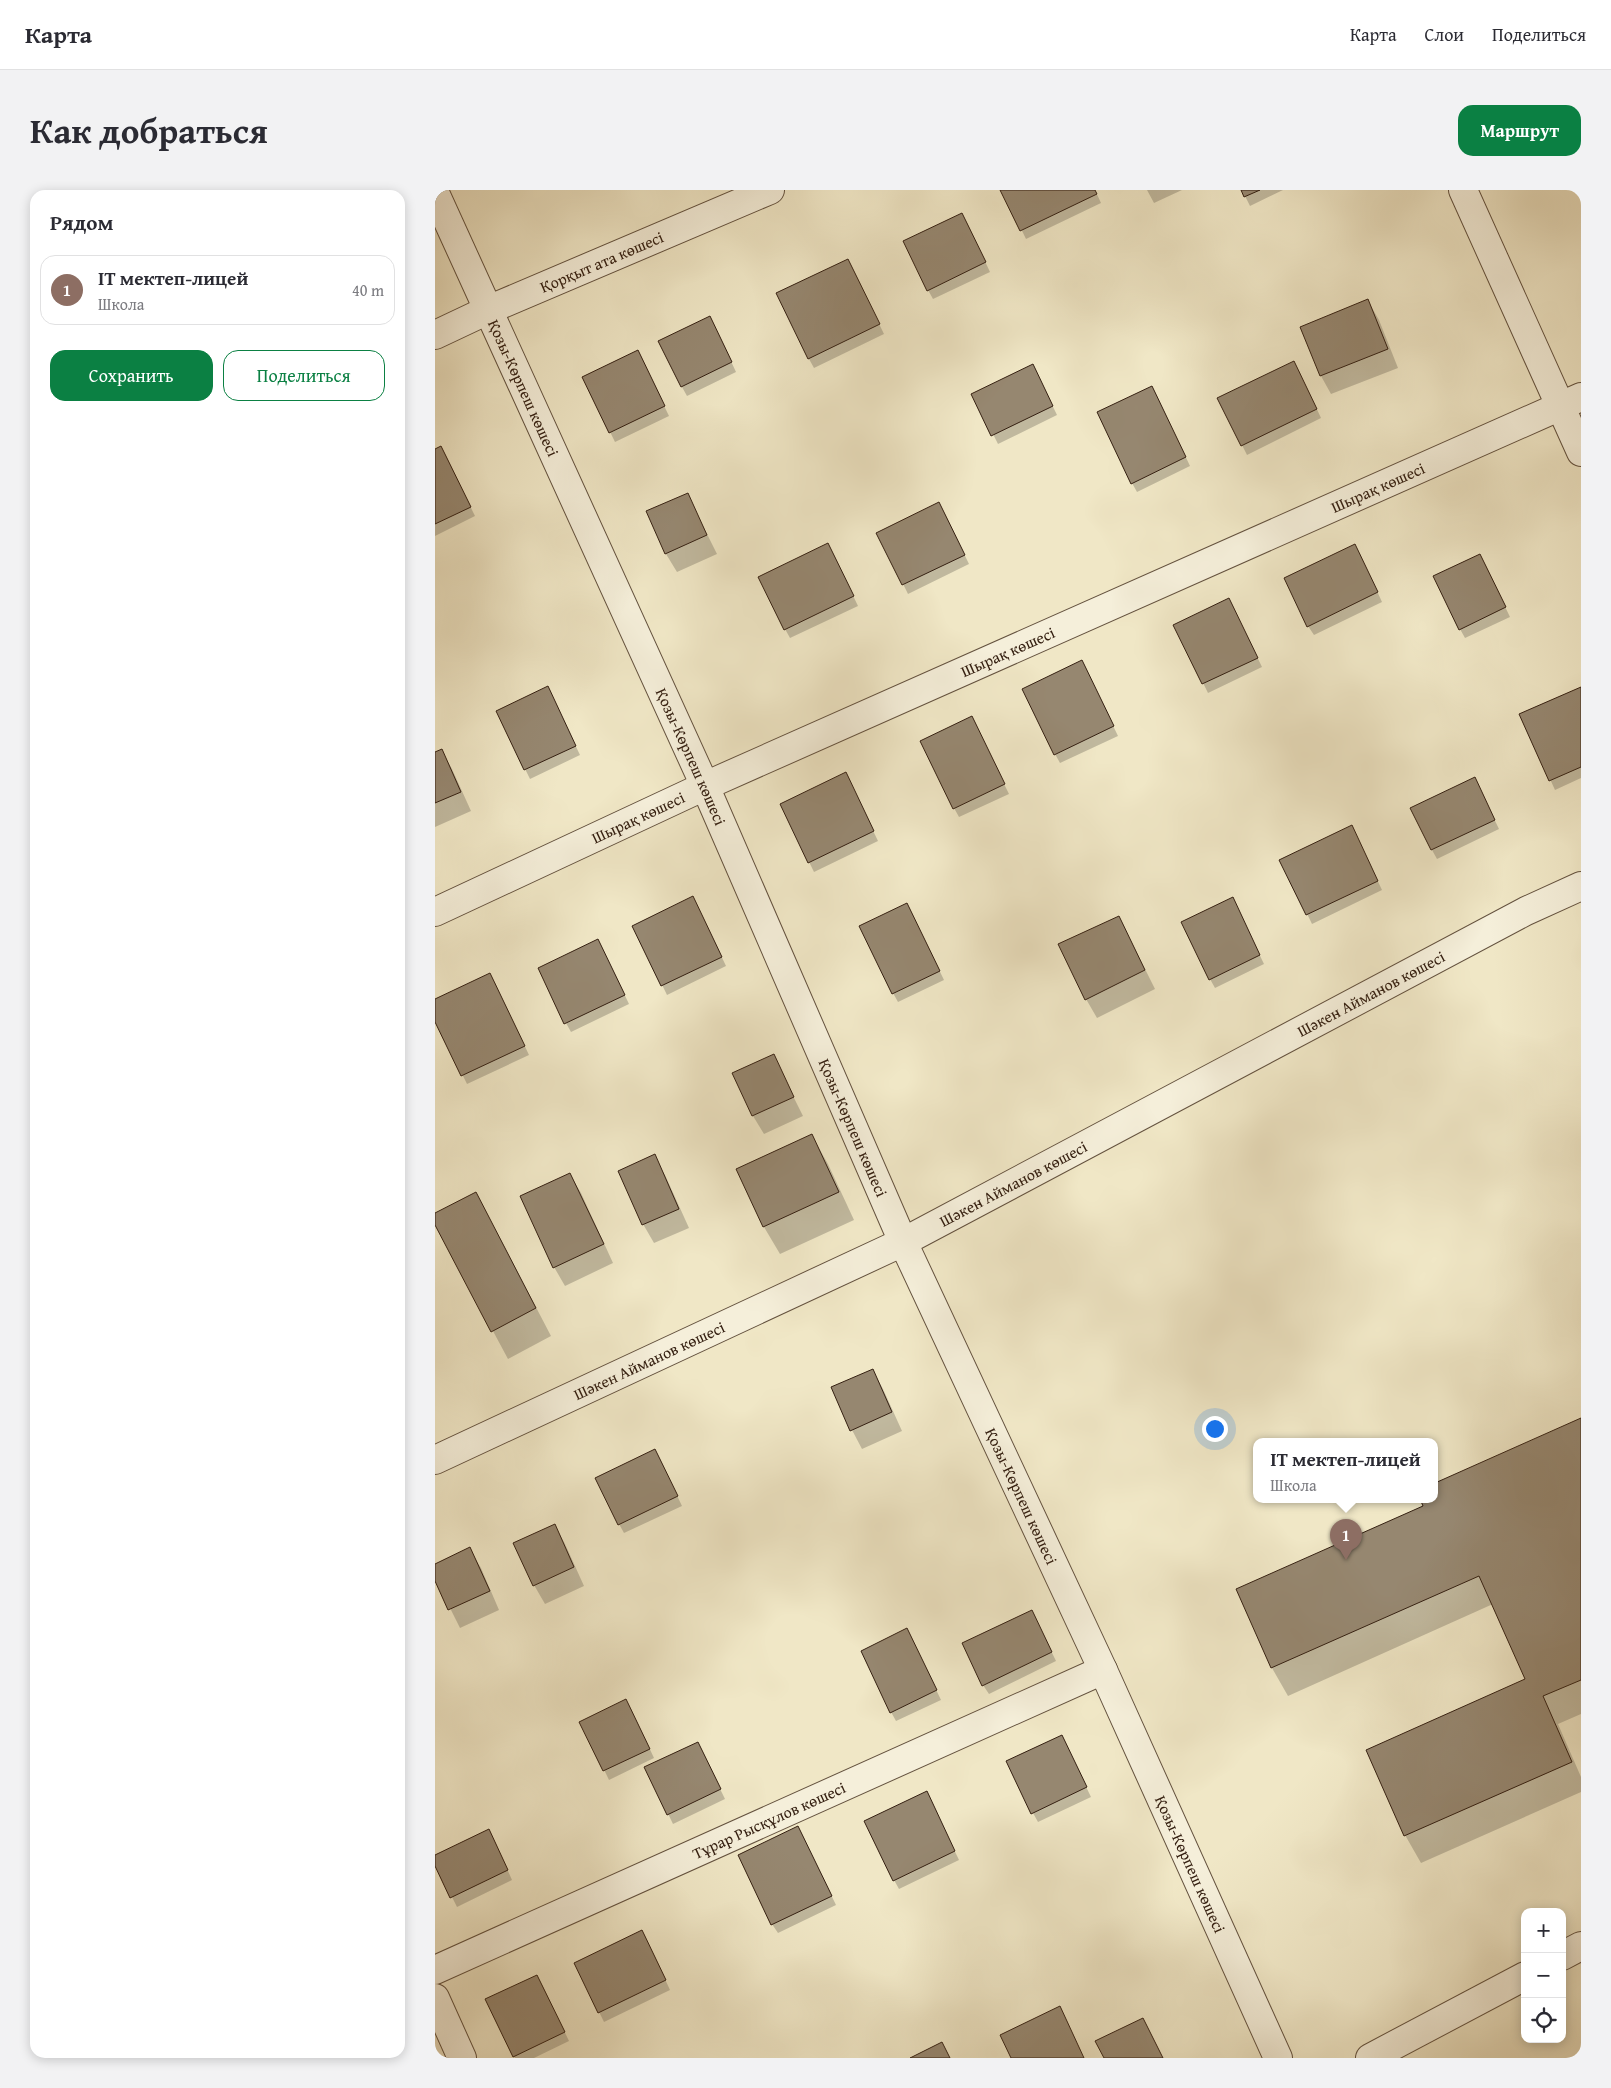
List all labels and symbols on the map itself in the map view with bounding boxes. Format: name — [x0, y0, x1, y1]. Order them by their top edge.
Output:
street label: Қорқыт ата көшесі — [536, 225, 668, 299]
street label: Қозы-Көрпеш көшесі — [482, 315, 566, 461]
street label: Шырақ көшесі — [1327, 456, 1429, 519]
street label: Шырақ көшесі — [957, 620, 1059, 683]
street label: Қозы-Көрпеш көшесі — [650, 684, 733, 829]
street label: Шырақ көшесі — [587, 785, 689, 849]
street label: Шәкен Айманов көшесі — [1293, 944, 1449, 1043]
street label: Қозы-Көрпеш көшесі — [813, 1055, 894, 1201]
street label: Шәкен Айманов көшесі — [935, 1134, 1092, 1233]
street label: Шәкен Айманов көшесі — [569, 1315, 729, 1406]
your location — [1202, 1416, 1228, 1442]
street label: Қозы-Көрпеш көшесі — [979, 1424, 1064, 1569]
pin: 1 — [1330, 1519, 1362, 1560]
street label: Тұрар Рысқұлов көшесі — [688, 1775, 850, 1865]
street label: Қозы-Көрпеш көшесі — [1149, 1791, 1232, 1937]

